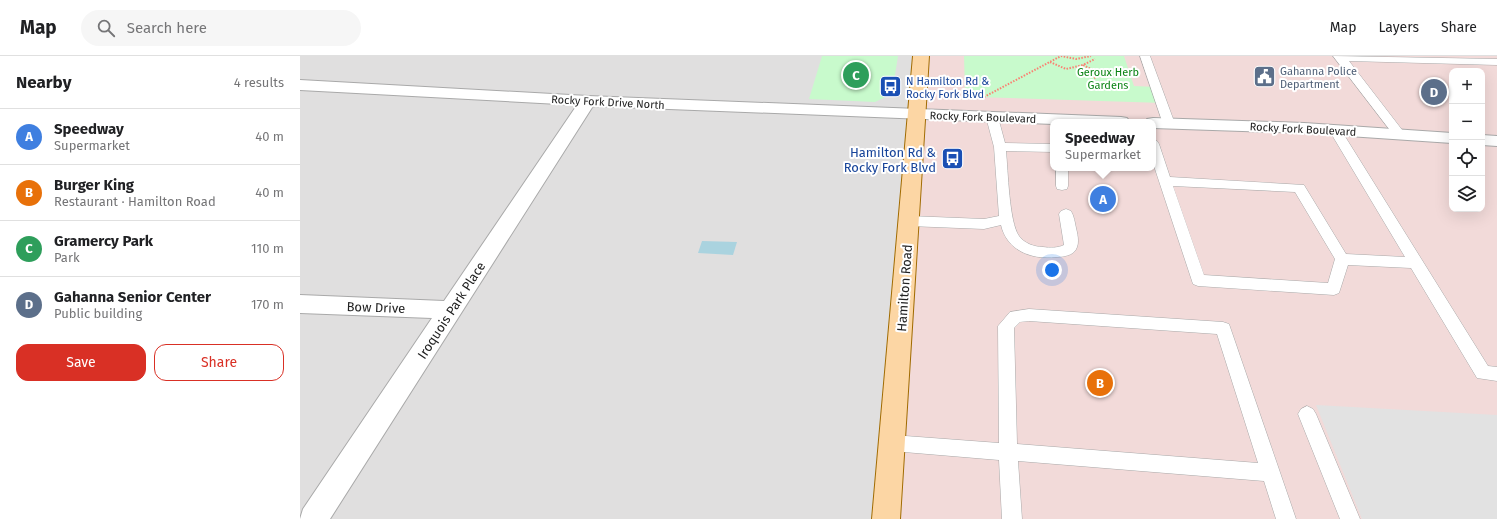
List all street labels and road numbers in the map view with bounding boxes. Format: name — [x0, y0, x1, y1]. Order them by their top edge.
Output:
street label: Rocky Fork Drive North — [551, 93, 665, 112]
street label: Rocky Fork Boulevard — [929, 109, 1037, 126]
street label: Rocky Fork Boulevard — [1249, 120, 1357, 139]
street label: Hamilton Road — [894, 244, 915, 332]
street label: Iroquois Park Place — [414, 259, 488, 362]
street label: Bow Drive — [346, 299, 406, 316]

